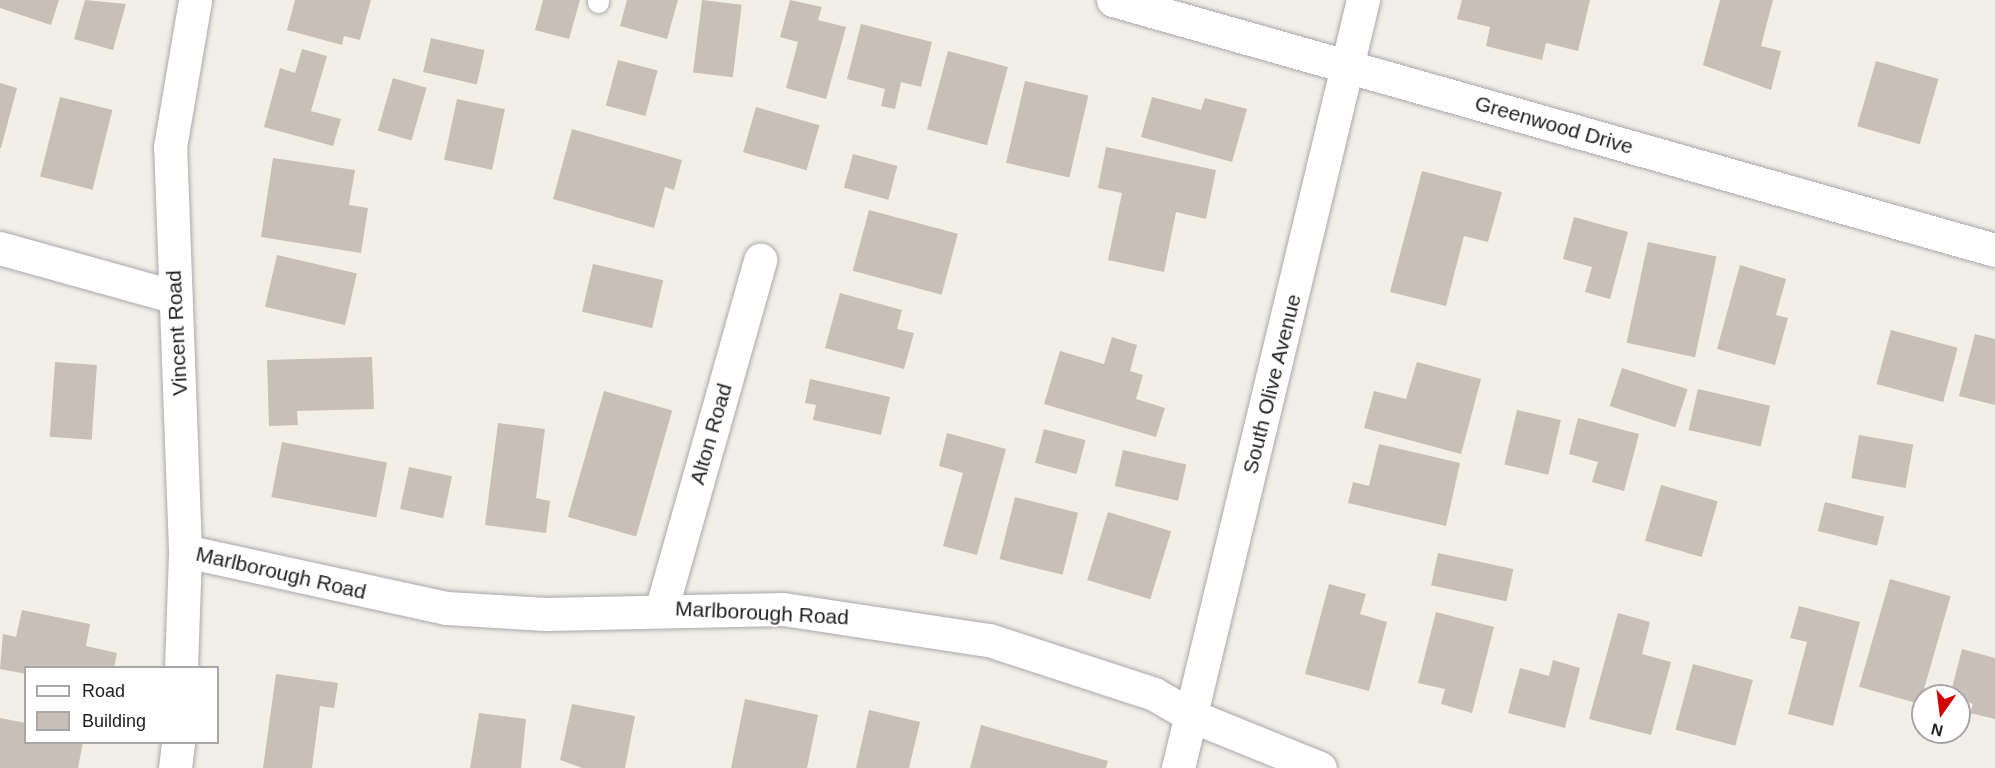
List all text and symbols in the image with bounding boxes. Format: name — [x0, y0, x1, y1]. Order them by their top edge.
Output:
street label: Greenwood Drive — [1472, 90, 1636, 160]
street label: Vincent Road — [161, 270, 193, 396]
street label: South Olive Avenue — [1237, 291, 1307, 477]
street label: Alton Road — [685, 381, 737, 487]
street label: Marlborough Road — [193, 541, 369, 605]
street label: Marlborough Road — [674, 596, 850, 630]
legend — [24, 666, 219, 744]
text: Road — [82, 681, 125, 701]
north arrow — [1911, 684, 1971, 744]
text: Building — [82, 711, 146, 731]
text: N — [1929, 720, 1945, 740]

